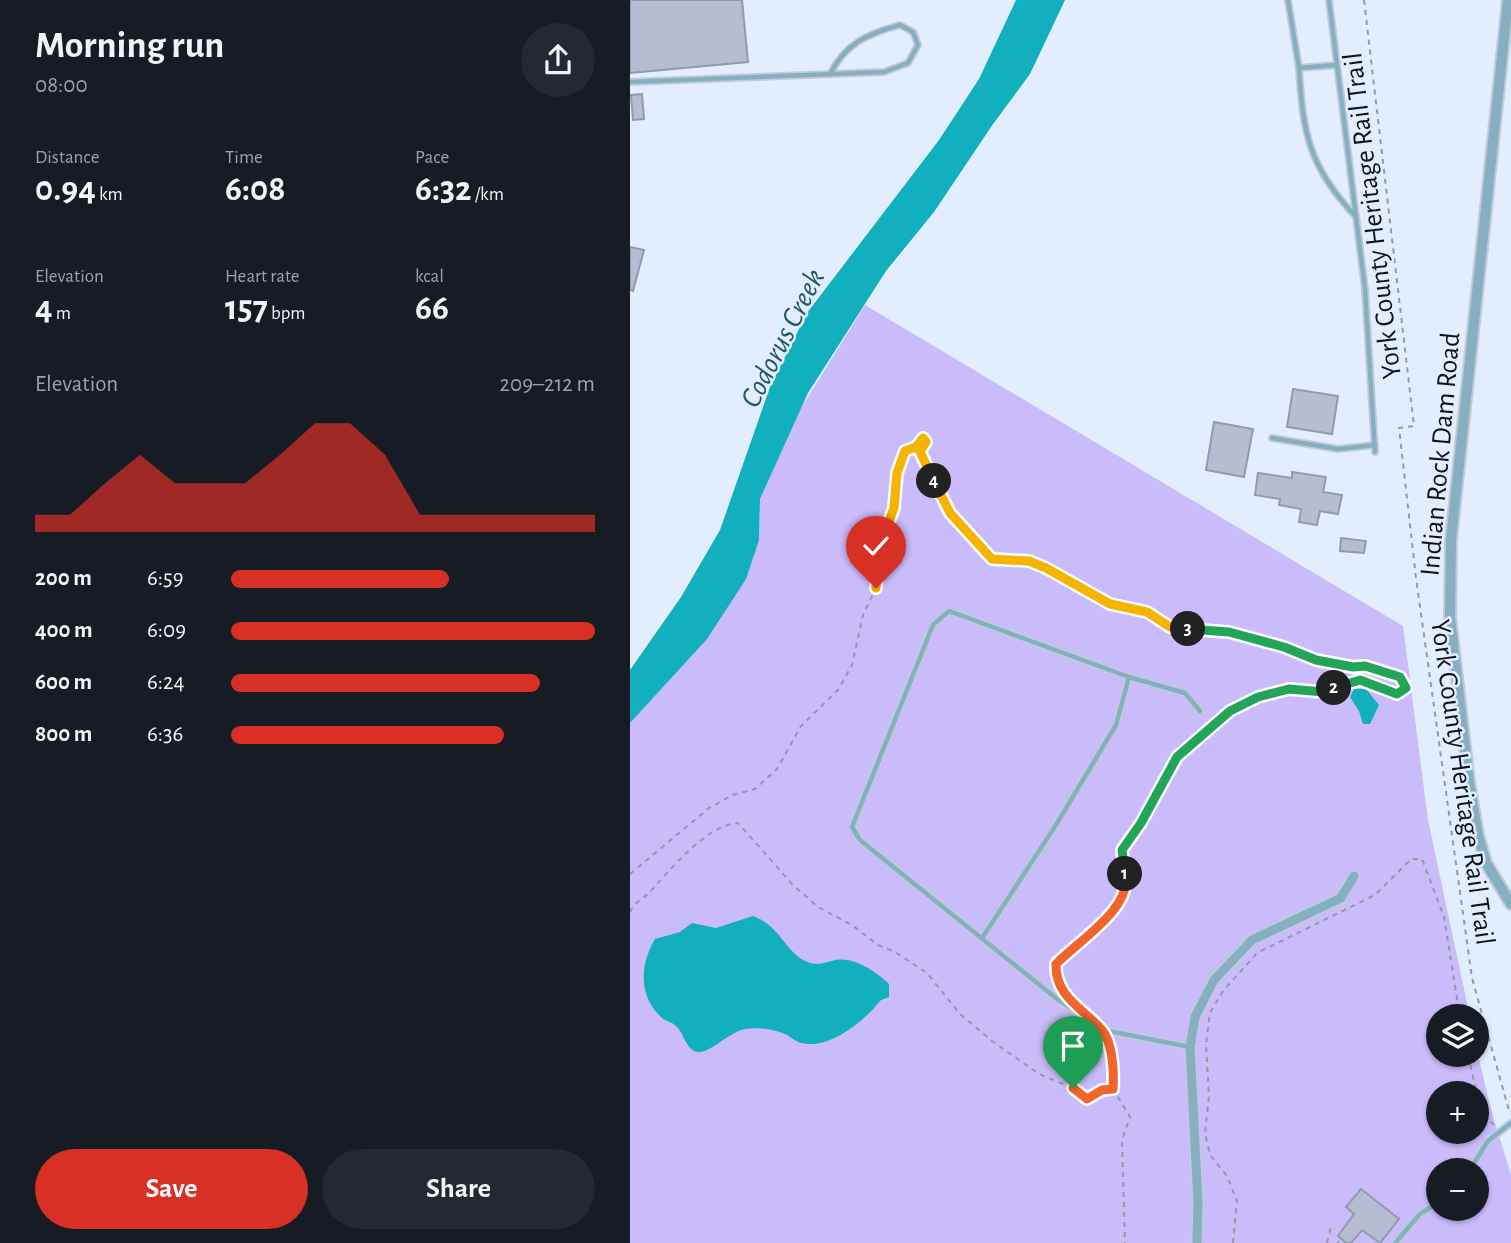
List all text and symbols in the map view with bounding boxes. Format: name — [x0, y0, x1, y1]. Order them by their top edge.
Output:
button: share — [521, 23, 595, 97]
text: Morning run — [35, 27, 224, 65]
street label: York County Heritage Rail Trail — [1339, 51, 1407, 381]
text: 08:00 — [35, 74, 88, 97]
text: Distance — [35, 148, 99, 167]
text: Time — [225, 148, 263, 167]
text: Pace — [415, 148, 449, 167]
text: 0.94 — [35, 172, 96, 207]
text: 6:08 — [225, 172, 285, 207]
text: 6:32 — [415, 172, 472, 207]
text: km — [96, 185, 123, 204]
text: /km — [472, 185, 504, 204]
water label: Codorus Creek — [735, 264, 831, 412]
text: Elevation — [35, 267, 104, 286]
text: Heart rate — [225, 267, 300, 286]
text: kcal — [415, 267, 444, 286]
text: 4 — [35, 291, 53, 326]
text: 157 — [225, 291, 268, 326]
text: 66 — [415, 291, 449, 326]
text: m — [53, 304, 71, 323]
text: bpm — [268, 304, 305, 323]
street label: Indian Rock Dam Road — [1416, 331, 1466, 577]
text: Elevation — [35, 373, 118, 396]
text: 209–212 m — [500, 373, 595, 396]
pin: 4 — [916, 463, 952, 498]
text: 4 — [929, 471, 938, 490]
pin — [846, 516, 906, 588]
icon: check — [857, 527, 895, 565]
text: 200 m — [35, 567, 92, 590]
text: 6:59 — [147, 567, 184, 590]
pin: 3 — [1170, 612, 1206, 646]
street label: York County Heritage Rail Trail — [1425, 618, 1499, 947]
text: 400 m — [35, 619, 93, 642]
text: 6:09 — [147, 619, 186, 642]
text: 3 — [1183, 619, 1192, 638]
pin: 2 — [1316, 670, 1352, 706]
text: 600 m — [35, 671, 92, 694]
text: 6:24 — [147, 671, 185, 694]
text: 2 — [1329, 678, 1338, 697]
text: 800 m — [35, 723, 92, 746]
text: 6:36 — [147, 723, 183, 746]
pin: 1 — [1107, 856, 1142, 892]
text: 1 — [1121, 864, 1128, 883]
map controls — [1426, 1004, 1489, 1221]
button: layers — [1426, 1004, 1489, 1067]
pin — [1043, 1016, 1103, 1088]
icon: arrive — [1054, 1027, 1092, 1065]
button: + — [1426, 1081, 1489, 1144]
button: Save — [35, 1149, 308, 1229]
button: Share — [322, 1149, 595, 1229]
button: − — [1426, 1158, 1489, 1221]

